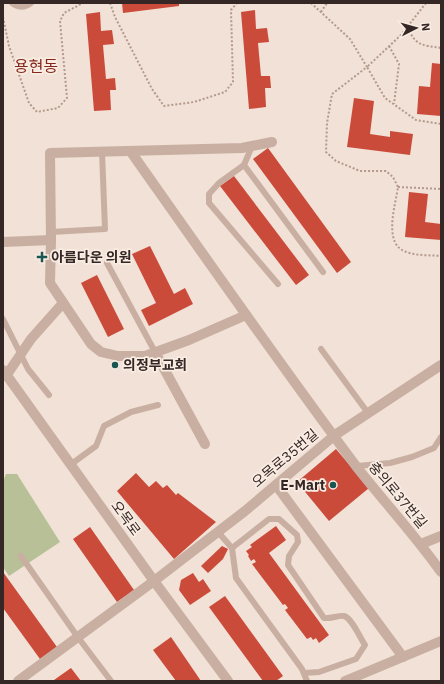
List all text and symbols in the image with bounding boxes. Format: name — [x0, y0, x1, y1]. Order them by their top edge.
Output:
north arrow — [396, 8, 436, 48]
text: N — [419, 22, 433, 32]
district label: 용현동 — [14, 56, 58, 76]
place label: 아름다운 의원 — [51, 248, 132, 266]
marker: 아름다운 의원 — [36, 251, 48, 263]
place label: 의정부교회 — [123, 356, 187, 374]
marker: 의정부교회 — [110, 360, 120, 370]
street label: 오목로35번길 — [248, 425, 322, 491]
street label: 충의로37번길 — [365, 458, 431, 532]
place label: E-Mart — [280, 476, 325, 494]
marker: E-Mart — [328, 480, 338, 490]
street label: 오목로 — [107, 497, 145, 539]

